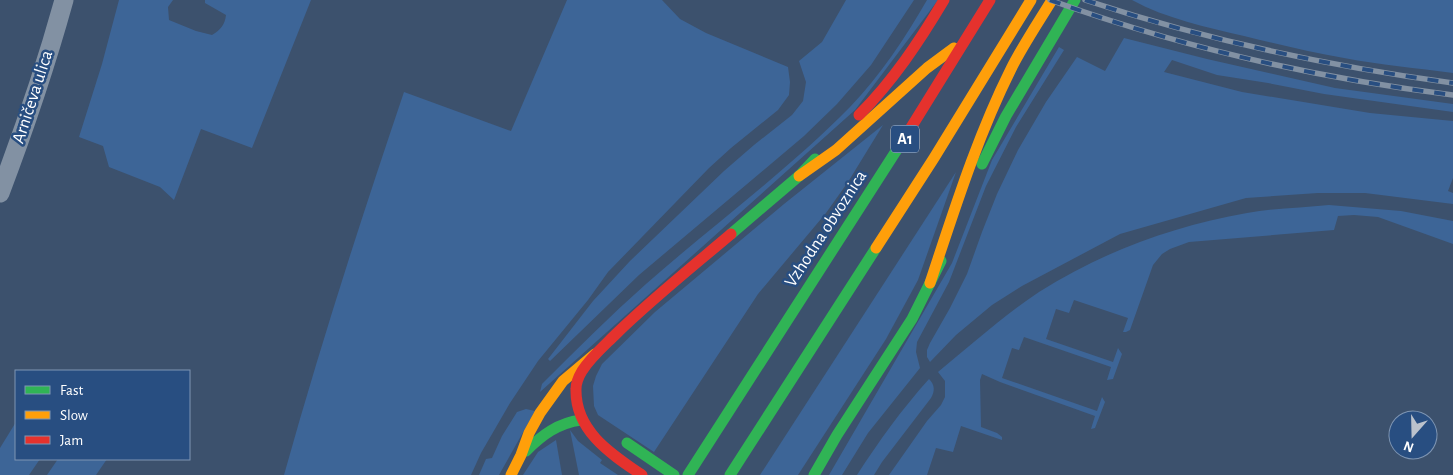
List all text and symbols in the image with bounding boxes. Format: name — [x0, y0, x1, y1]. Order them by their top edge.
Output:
street label: Arničeva ulica — [10, 48, 56, 146]
road number: A1 — [891, 126, 919, 152]
street label: Vzhodna obvoznica — [782, 168, 870, 290]
legend — [15, 370, 190, 460]
text: Fast — [60, 383, 84, 398]
text: Slow — [60, 408, 88, 423]
north arrow — [1388, 410, 1438, 460]
text: Jam — [60, 433, 83, 448]
text: N — [1402, 438, 1416, 455]

